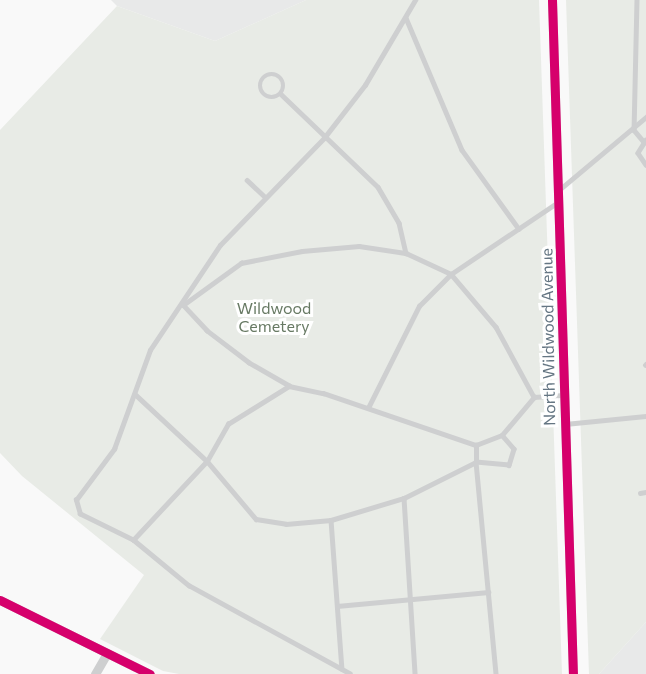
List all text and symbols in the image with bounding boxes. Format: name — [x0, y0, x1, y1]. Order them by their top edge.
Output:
street label: North Wildwood Avenue — [537, 248, 559, 426]
park label: Wildwood Cemetery — [237, 298, 311, 336]

